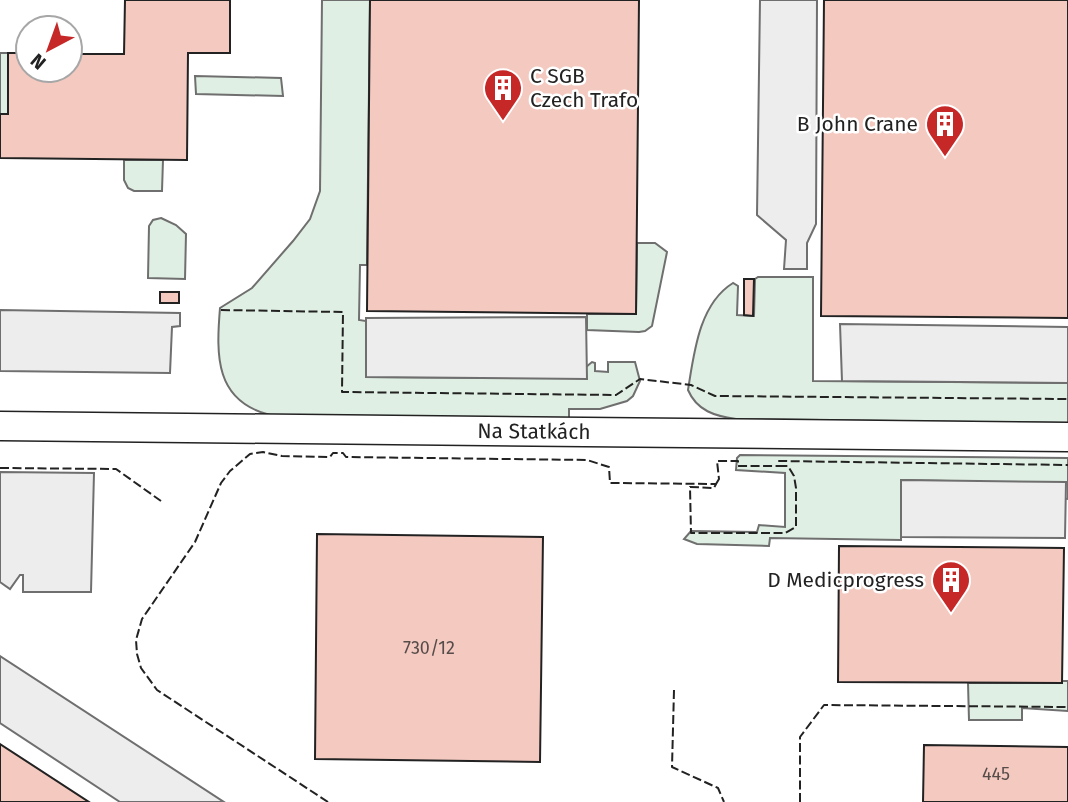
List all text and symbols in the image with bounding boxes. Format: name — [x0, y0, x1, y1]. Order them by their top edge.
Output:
north arrow — [14, 14, 84, 84]
text: N — [26, 49, 50, 74]
place label: C SGB Czech Trafo — [530, 63, 638, 113]
building icon: C SGB Czech Trafo — [482, 67, 524, 122]
building icon: B John Crane — [924, 103, 966, 158]
place label: B John Crane — [797, 111, 918, 137]
street label: Na Statkách — [477, 418, 591, 445]
building icon: D Medicprogress — [930, 559, 972, 614]
place label: D Medicprogress — [767, 567, 924, 593]
house number: 730/12 — [403, 637, 455, 659]
house number: 445 — [982, 763, 1010, 785]

